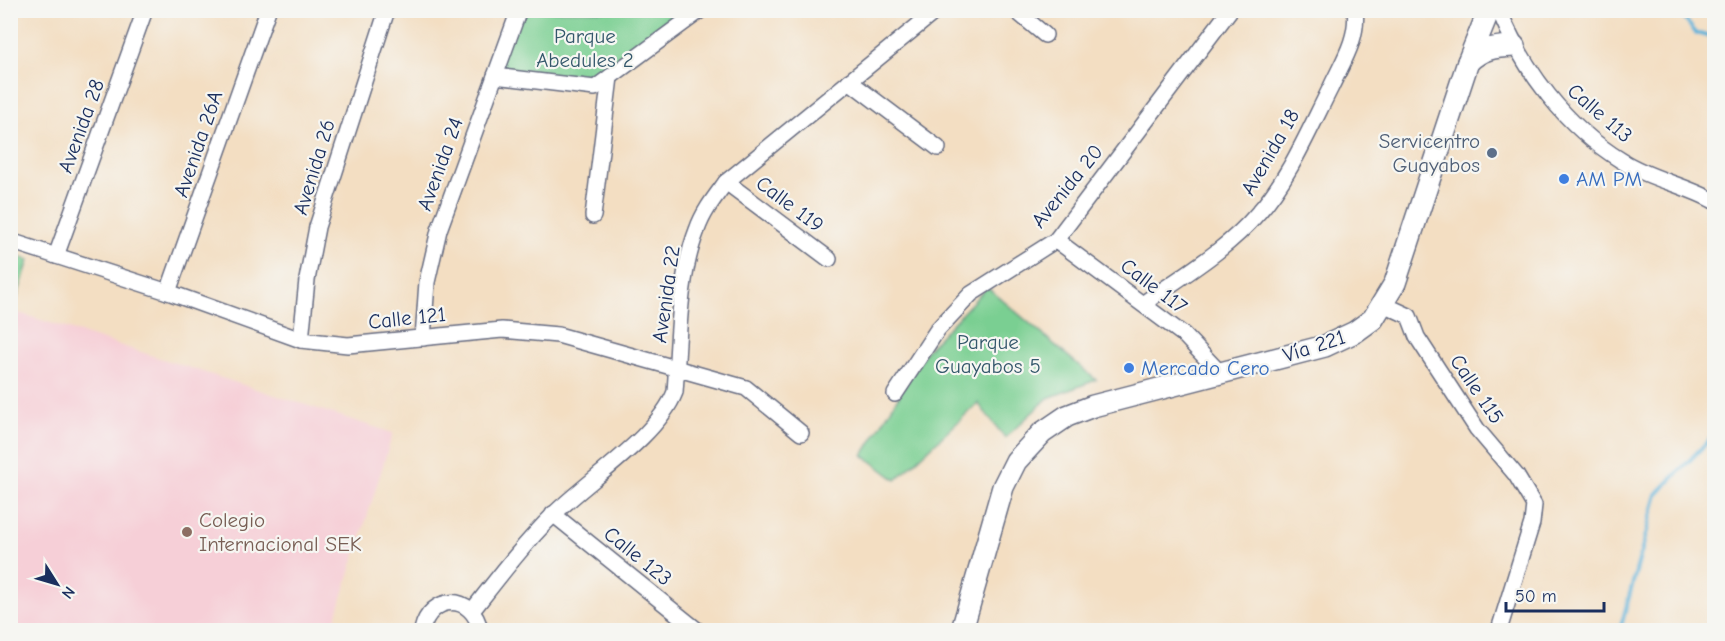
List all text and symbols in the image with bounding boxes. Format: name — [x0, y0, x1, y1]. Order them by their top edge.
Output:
park label: Parque Abedules 2 — [536, 24, 634, 72]
street label: Avenida 28 — [53, 76, 109, 176]
street label: Calle 113 — [1563, 78, 1637, 148]
street label: Avenida 26A — [169, 88, 227, 200]
street label: Avenida 18 — [1236, 105, 1304, 199]
street label: Avenida 24 — [412, 114, 468, 214]
street label: Avenida 26 — [288, 116, 340, 218]
place label: Servicentro Guayabos — [1379, 129, 1480, 177]
street label: Avenida 20 — [1026, 140, 1108, 232]
marker: Servicentro Guayabos — [1485, 146, 1499, 160]
place label: AM PM — [1576, 167, 1642, 191]
street label: Calle 119 — [752, 171, 828, 237]
marker: AM PM — [1557, 172, 1571, 186]
street label: Avenida 22 — [647, 244, 685, 344]
street label: Calle 117 — [1116, 253, 1192, 319]
street label: Calle 121 — [367, 302, 447, 334]
street label: Vía 221 — [1280, 325, 1348, 367]
park label: Parque Guayabos 5 — [935, 330, 1041, 378]
street label: Calle 115 — [1445, 350, 1509, 428]
place label: Mercado Cero — [1141, 356, 1270, 380]
marker: Mercado Cero — [1122, 361, 1136, 375]
place label: Colegio Internacional SEK — [199, 508, 362, 556]
street label: Calle 123 — [599, 521, 677, 591]
marker: Colegio Internacional SEK — [180, 525, 194, 539]
north arrow — [27, 554, 87, 614]
scale bar — [1506, 575, 1604, 613]
text: N — [58, 583, 79, 602]
text: 50 m — [1515, 586, 1557, 607]

